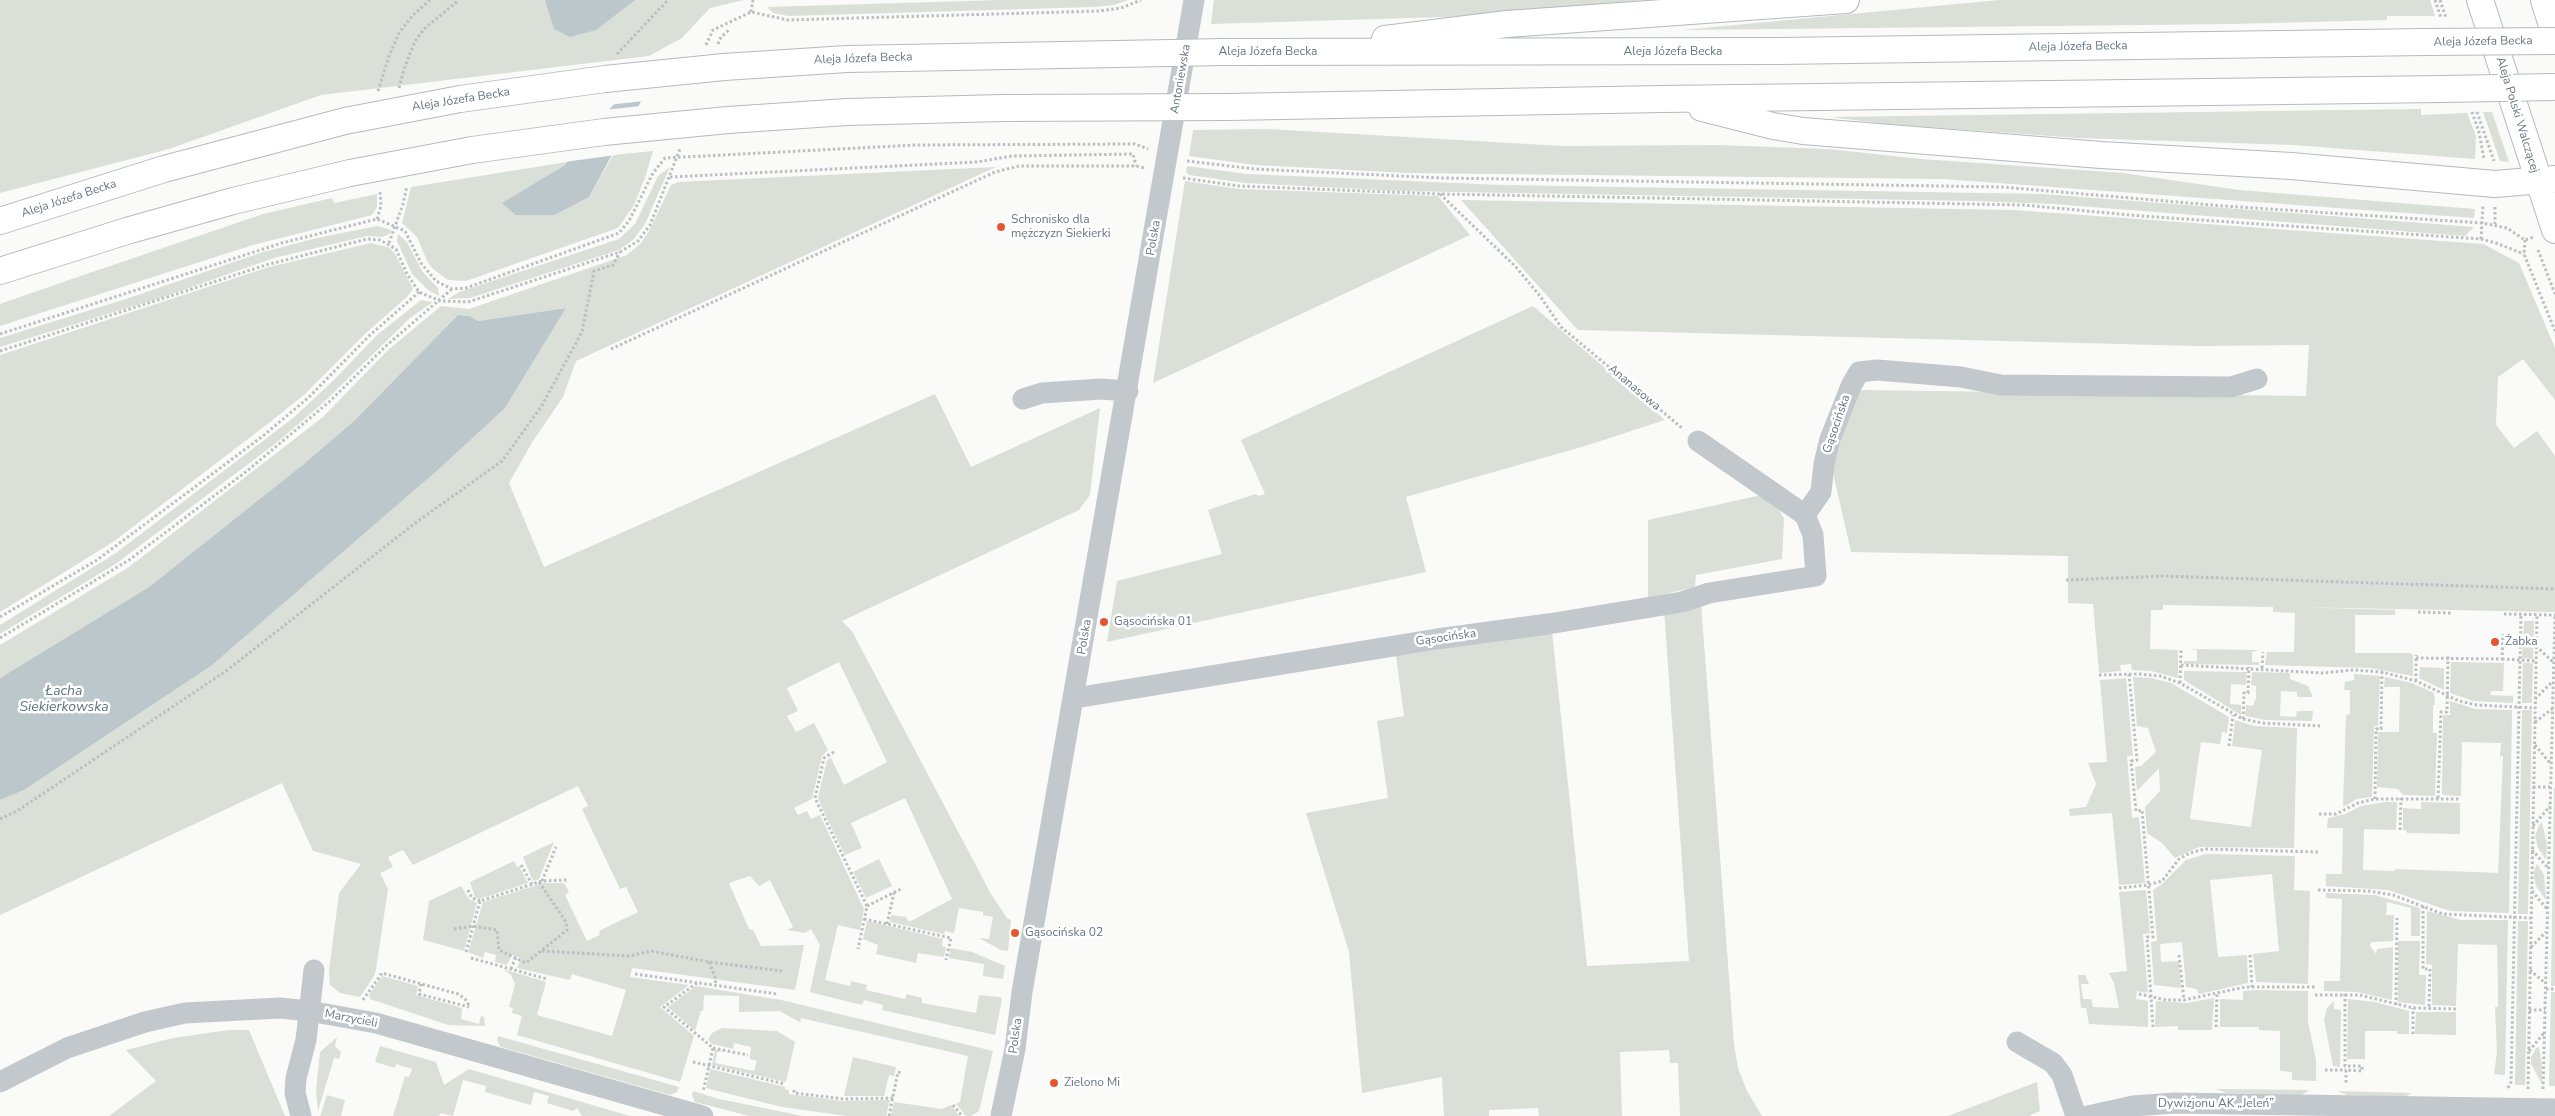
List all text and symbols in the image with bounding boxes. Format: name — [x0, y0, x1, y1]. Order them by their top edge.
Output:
street label: Aleja Józefa Becka — [2433, 34, 2533, 50]
street label: Aleja Józefa Becka — [2028, 39, 2128, 55]
street label: Antoniewska — [1168, 43, 1194, 115]
street label: Aleja Józefa Becka — [1219, 45, 1317, 59]
street label: Aleja Józefa Becka — [1624, 45, 1722, 59]
street label: Aleja Józefa Becka — [813, 50, 913, 68]
street label: Aleja Polski Walczącej — [2493, 55, 2541, 175]
street label: Aleja Józefa Becka — [411, 85, 511, 115]
street label: Aleja Józefa Becka — [20, 177, 118, 221]
place label: Schronisko dla mężczyzn Siekierki — [1011, 213, 1110, 241]
street label: Polska — [1144, 219, 1164, 257]
marker: Schronisko dla mężczyzn Siekierki — [995, 221, 1007, 233]
street label: Ananasowa — [1605, 362, 1663, 414]
street label: Gąsocińska — [1820, 393, 1854, 455]
place label: Gąsocińska 01 — [1114, 615, 1192, 629]
marker: Gąsocińska 01 — [1098, 616, 1110, 628]
street label: Polska — [1075, 618, 1095, 656]
street label: Gąsocińska — [1415, 627, 1477, 649]
place label: Żabka — [2505, 635, 2538, 649]
marker: Żabka — [2489, 636, 2501, 648]
water label: Łacha Siekierkowska — [19, 684, 109, 716]
place label: Gąsocińska 02 — [1025, 926, 1103, 940]
marker: Gąsocińska 02 — [1009, 927, 1021, 939]
street label: Marzycieli — [323, 1007, 379, 1031]
street label: Polska — [1006, 1017, 1026, 1055]
place label: Zielono Mi — [1064, 1076, 1120, 1090]
marker: Zielono Mi — [1048, 1077, 1060, 1089]
street label: Dywizjonu AK „Jeleń” — [2158, 1097, 2274, 1111]

